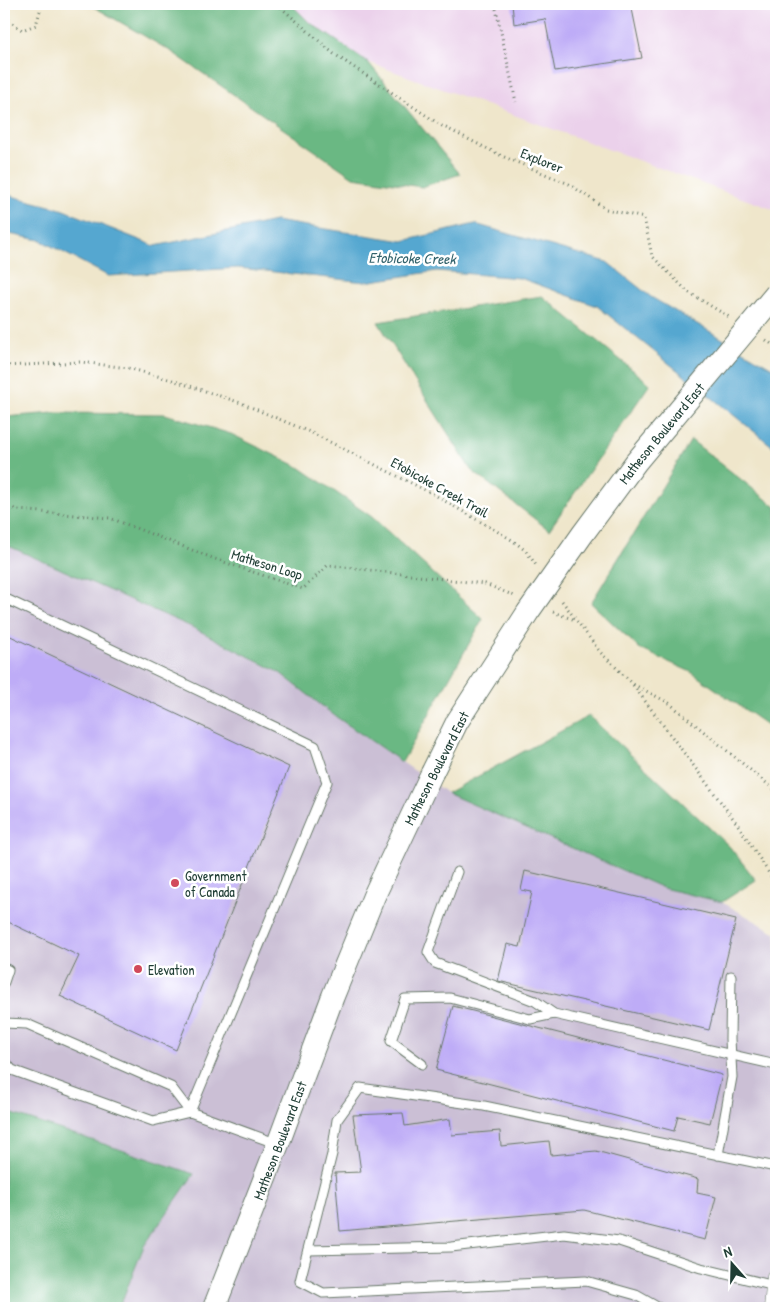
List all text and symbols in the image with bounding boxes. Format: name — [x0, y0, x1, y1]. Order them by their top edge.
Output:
street label: Explorer — [518, 143, 567, 178]
water label: Etobicoke Creek — [368, 247, 457, 269]
street label: Matheson Boulevard East — [614, 378, 708, 487]
street label: Etobicoke Creek Trail — [388, 452, 492, 522]
street label: Matheson Loop — [229, 544, 305, 585]
street label: Matheson Boulevard East — [399, 708, 473, 828]
place label: Government of Canada — [185, 866, 247, 901]
marker: Government of Canada — [169, 877, 181, 889]
place label: Elevation — [148, 960, 195, 979]
marker: Elevation — [132, 963, 144, 975]
street label: Matheson Boulevard East — [248, 1078, 310, 1202]
north arrow — [708, 1240, 758, 1290]
text: N — [721, 1241, 735, 1262]

